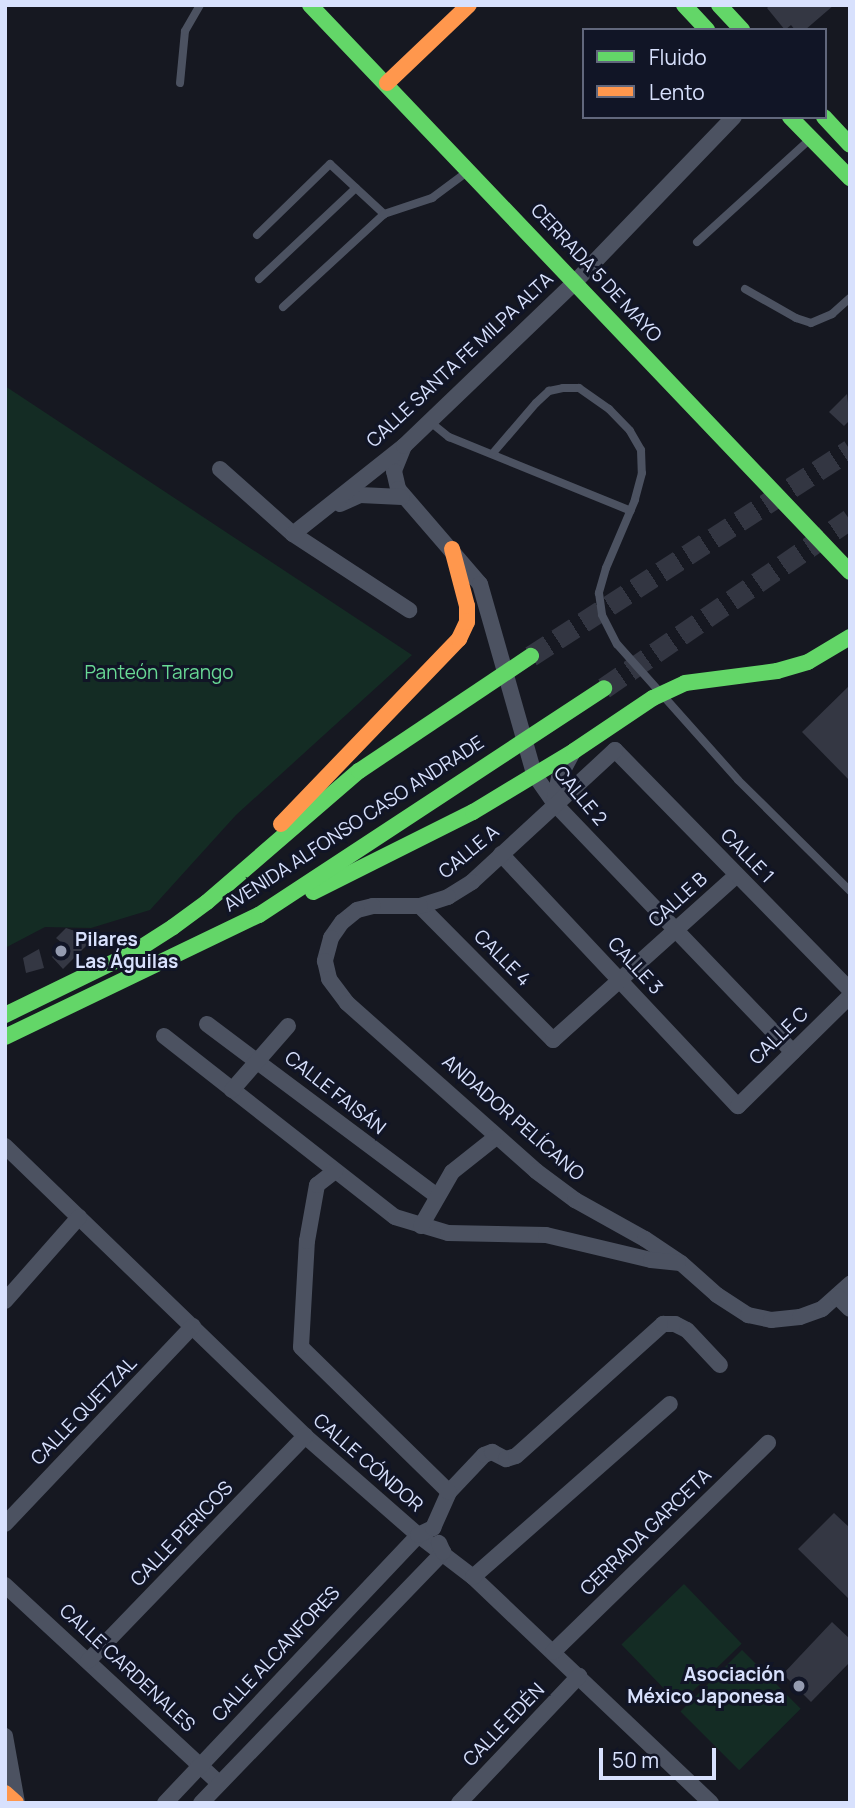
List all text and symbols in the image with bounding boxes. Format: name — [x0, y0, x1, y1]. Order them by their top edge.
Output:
legend — [582, 28, 827, 119]
text: Fluido — [649, 43, 707, 71]
text: Lento — [649, 78, 705, 106]
street label: CERRADA 5 DE MAYO — [526, 199, 666, 347]
street label: CALLE SANTA FE MILPA ALTA — [362, 268, 558, 452]
park label: Panteón Tarango — [85, 662, 233, 684]
street label: AVENIDA ALFONSO CASO ANDRADE — [220, 731, 488, 917]
street label: CALLE 2 — [549, 762, 611, 830]
street label: CALLE A — [434, 820, 504, 884]
street label: CALLE 1 — [716, 824, 778, 888]
street label: CALLE B — [644, 868, 712, 932]
street label: CALLE 4 — [469, 925, 535, 991]
place label: Pilares Las Águilas — [75, 929, 178, 973]
street label: CALLE 3 — [603, 933, 667, 999]
marker: Pilares Las Águilas — [53, 943, 69, 959]
street label: CALLE C — [745, 1002, 813, 1070]
street label: CALLE FAISÁN — [280, 1046, 390, 1140]
street label: ANDADOR PELÍCANO — [438, 1050, 588, 1186]
street label: CALLE QUETZAL — [27, 1352, 141, 1470]
street label: CALLE CÓNDOR — [308, 1409, 428, 1517]
street label: CERRADA GARCETA — [576, 1464, 716, 1600]
street label: CALLE PERICOS — [126, 1477, 238, 1591]
street label: CALLE ALCANFORES — [207, 1582, 345, 1726]
street label: CALLE CARDENALES — [55, 1599, 199, 1737]
place label: Asociación México Japonesa — [627, 1664, 785, 1708]
marker: Asociación México Japonesa — [791, 1678, 807, 1694]
street label: CALLE EDÉN — [459, 1679, 549, 1771]
scale bar — [603, 1734, 720, 1778]
text: 50 m — [612, 1746, 659, 1774]

